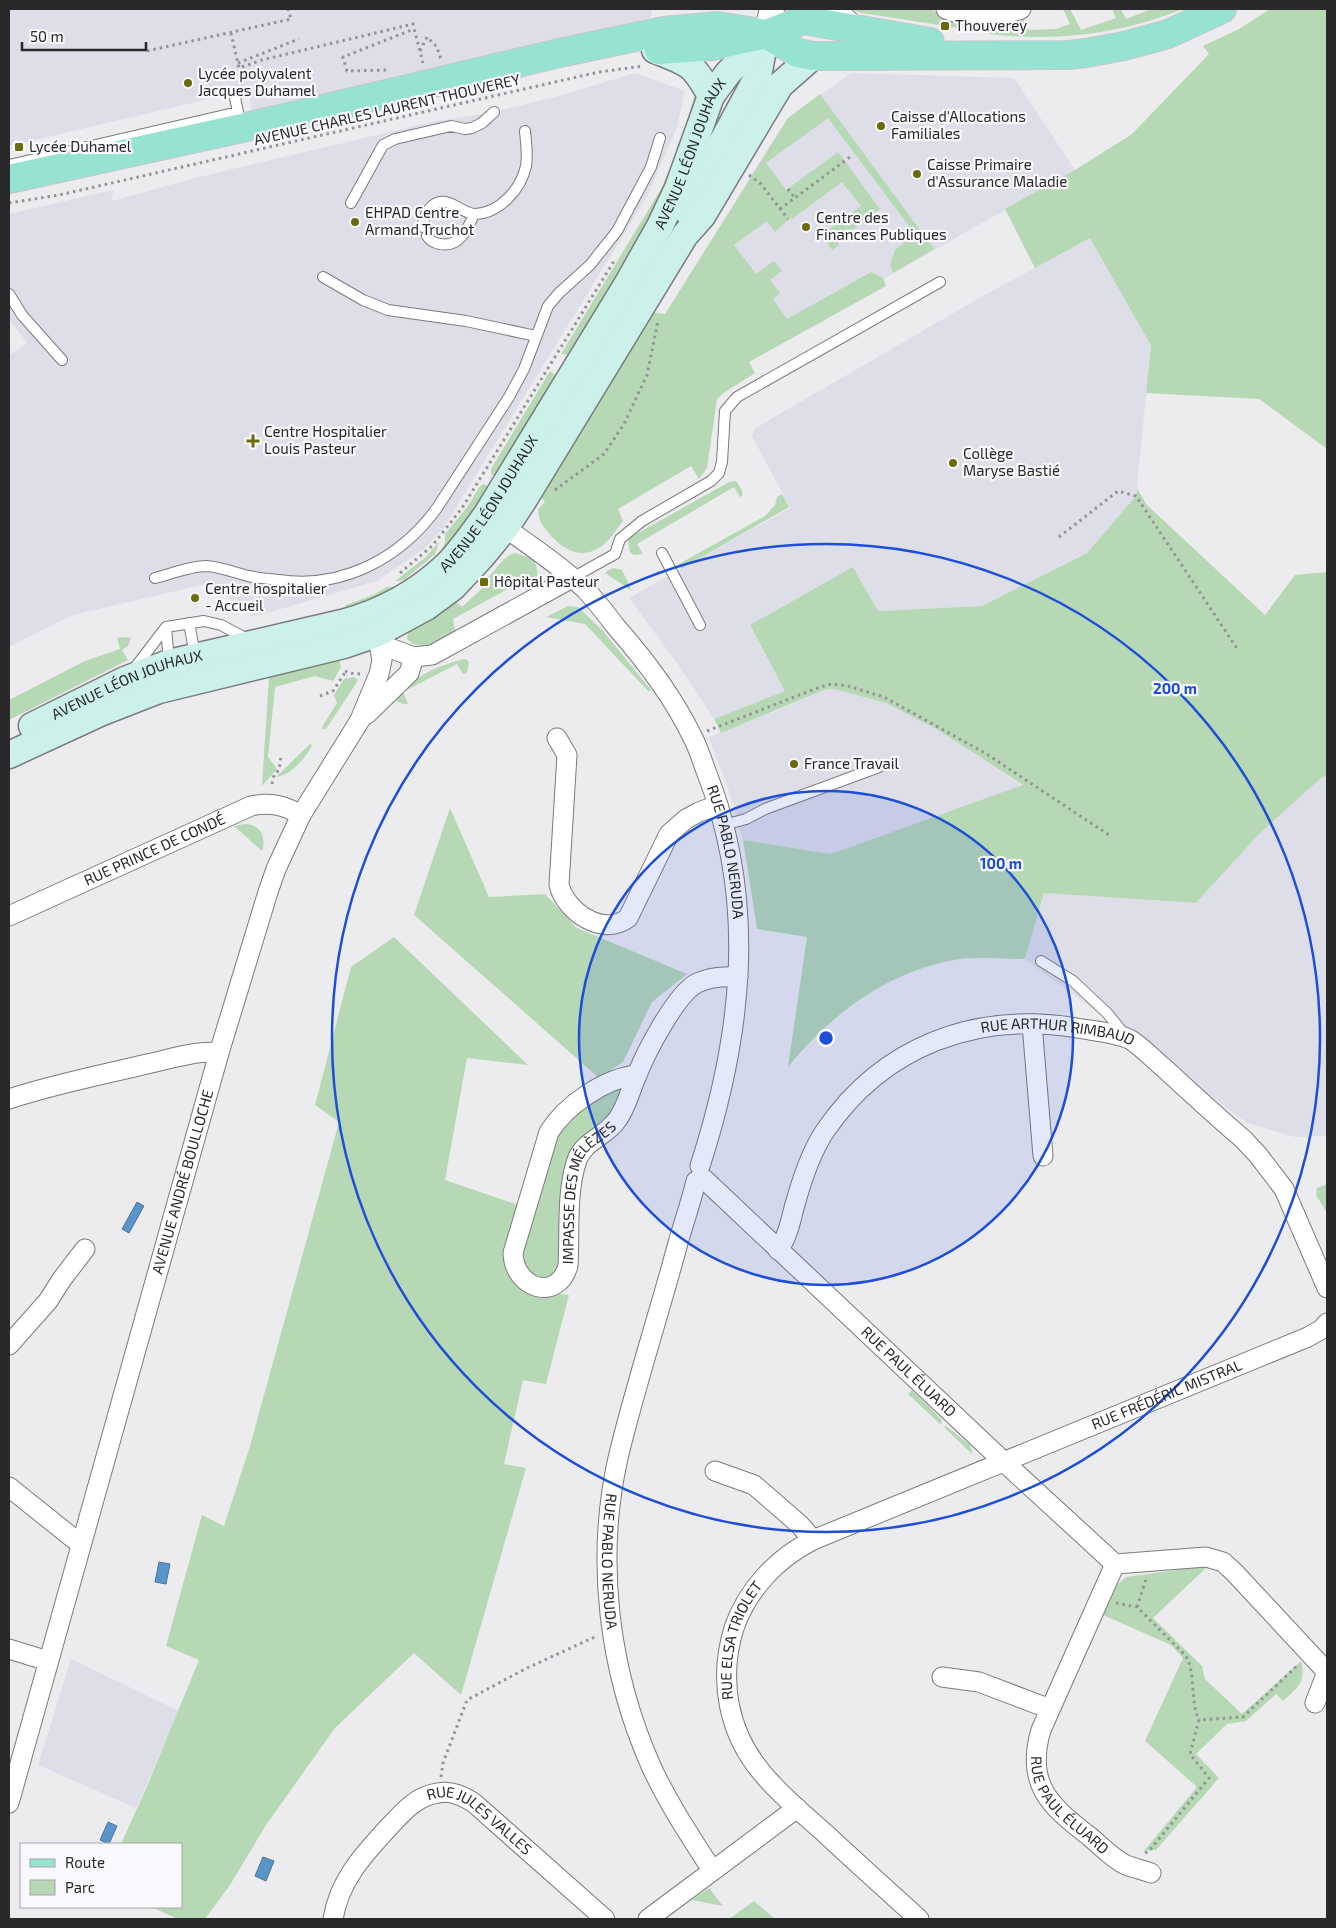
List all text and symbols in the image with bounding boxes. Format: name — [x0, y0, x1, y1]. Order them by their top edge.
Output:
place label: Thouverey — [955, 16, 1027, 34]
scale bar — [22, 20, 146, 52]
marker: Thouverey — [939, 20, 951, 32]
text: 50 m — [30, 27, 64, 45]
place label: Lycée polyvalent Jacques Duhamel — [198, 64, 316, 99]
street label: AVENUE CHARLES LAURENT THOUVEREY — [252, 69, 522, 148]
street label: AVENUE LÉON JOUHAUX — [650, 74, 729, 232]
marker: Lycée polyvalent Jacques Duhamel — [182, 77, 194, 89]
place label: Caisse d'Allocations Familiales — [891, 107, 1026, 142]
marker: Caisse d'Allocations Familiales — [875, 120, 887, 132]
place label: Lycée Duhamel — [29, 137, 132, 155]
marker: Lycée Duhamel — [13, 141, 25, 153]
place label: Caisse Primaire d'Assurance Maladie — [927, 155, 1067, 190]
marker: Caisse Primaire d'Assurance Maladie — [911, 168, 923, 180]
place label: EHPAD Centre Armand Truchot — [365, 203, 474, 238]
place label: Centre des Finances Publiques — [816, 208, 947, 243]
marker: EHPAD Centre Armand Truchot — [349, 216, 361, 228]
marker: Centre des Finances Publiques — [800, 221, 812, 233]
place label: Centre Hospitalier Louis Pasteur — [264, 422, 387, 457]
street label: AVENUE LÉON JOUHAUX — [435, 432, 541, 575]
marker: Centre Hospitalier Louis Pasteur — [246, 434, 260, 448]
place label: Collège Maryse Bastié — [963, 444, 1060, 479]
marker: Collège Maryse Bastié — [947, 457, 959, 469]
place label: Hôpital Pasteur — [494, 572, 599, 590]
marker: Hôpital Pasteur — [478, 576, 490, 588]
place label: Centre hospitalier - Accueil — [205, 579, 327, 614]
marker: Centre hospitalier - Accueil — [189, 592, 201, 604]
street label: AVENUE LÉON JOUHAUX — [48, 646, 204, 723]
text: 200 m — [1153, 679, 1197, 697]
place label: France Travail — [804, 754, 899, 772]
marker: France Travail — [788, 758, 800, 770]
street label: RUE PABLO NERUDA — [704, 782, 748, 920]
street label: RUE PRINCE DE CONDÉ — [81, 809, 228, 889]
text: 100 m — [980, 854, 1022, 872]
street label: RUE ARTHUR RIMBAUD — [979, 1014, 1138, 1049]
centre of rings — [817, 1029, 835, 1047]
street label: AVENUE ANDRÉ BOULLOCHE — [148, 1087, 216, 1276]
street label: IMPASSE DES MÉLÈZES — [558, 1117, 619, 1265]
street label: RUE PAUL ÉLUARD — [858, 1322, 960, 1420]
street label: RUE FRÉDÉRIC MISTRAL — [1088, 1355, 1244, 1433]
street label: RUE PABLO NERUDA — [599, 1492, 622, 1631]
street label: RUE ELSA TRIOLET — [717, 1577, 766, 1701]
street label: RUE PAUL ÉLUARD — [1028, 1756, 1113, 1857]
street label: RUE JULES VALLES — [424, 1782, 536, 1858]
legend — [20, 1843, 182, 1908]
text: Route — [65, 1853, 105, 1871]
text: Parc — [65, 1878, 95, 1896]

